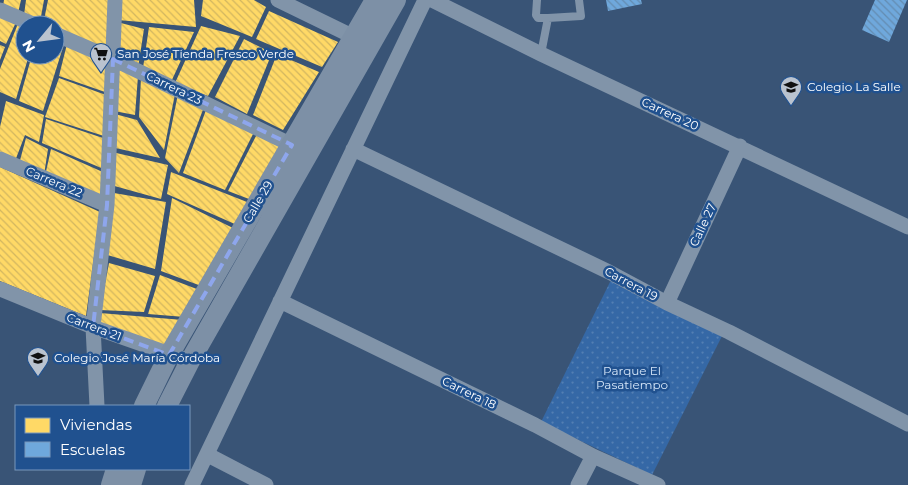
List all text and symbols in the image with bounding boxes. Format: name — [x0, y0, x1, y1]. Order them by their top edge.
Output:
north arrow — [15, 15, 65, 65]
text: N — [18, 37, 39, 56]
supermarket icon: San José Tienda Fresco Verde — [89, 42, 113, 73]
place label: San José Tienda Fresco Verde — [117, 46, 294, 61]
street label: Carrera 23 — [144, 68, 205, 108]
school or university icon: Colegio La Salle — [779, 75, 803, 106]
place label: Colegio La Salle — [807, 79, 901, 94]
street label: Carrera 20 — [639, 94, 701, 133]
street label: Carrera 22 — [24, 163, 85, 200]
street label: Calle 29 — [239, 178, 276, 226]
street label: Calle 27 — [686, 201, 719, 249]
street label: Carrera 19 — [602, 263, 660, 304]
street label: Carrera 21 — [64, 309, 124, 344]
school or university icon: Colegio José María Córdoba — [26, 346, 50, 377]
place label: Colegio José María Córdoba — [54, 350, 220, 365]
park label: Parque El Pasatiempo — [596, 363, 668, 392]
street label: Carrera 18 — [440, 373, 499, 412]
legend — [15, 405, 190, 470]
text: Viviendas — [60, 415, 132, 434]
text: Escuelas — [60, 440, 125, 459]

